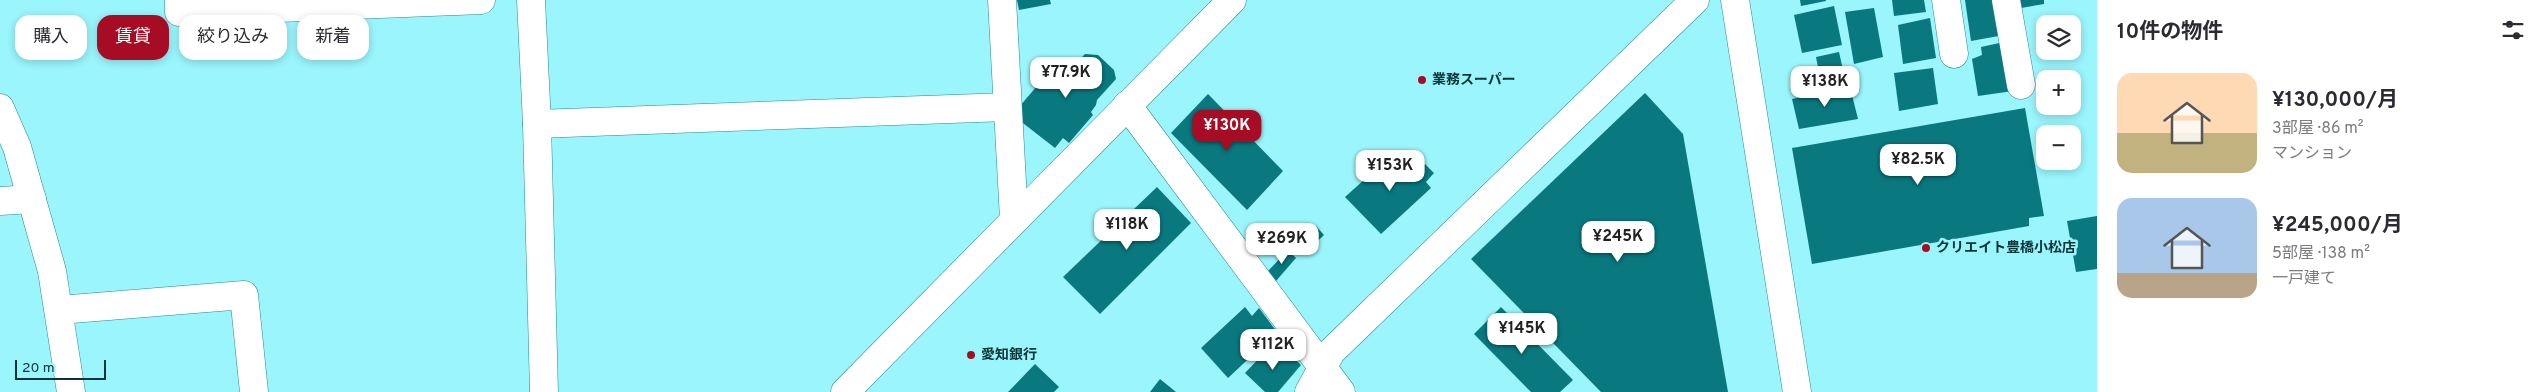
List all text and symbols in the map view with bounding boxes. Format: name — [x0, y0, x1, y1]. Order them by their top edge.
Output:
chip: 購入 — [15, 15, 87, 60]
chip: 賃貸 — [97, 15, 169, 60]
chip: 絞り込み — [179, 15, 287, 60]
chip: 新着 — [297, 15, 369, 60]
map controls — [2036, 15, 2081, 170]
button: layers — [2036, 15, 2081, 60]
icon: filters — [2499, 16, 2527, 44]
text: 10件の物件 — [2117, 19, 2223, 46]
pin: ¥77.9K — [1025, 56, 1107, 99]
text: ¥77.9K — [1041, 63, 1091, 83]
pin: ¥138K — [1790, 66, 1860, 108]
button: + — [2036, 70, 2081, 115]
place label: 業務スーパー — [1432, 72, 1516, 89]
text: ¥138K — [1801, 72, 1849, 92]
marker: 業務スーパー — [1416, 74, 1428, 86]
text: ¥130,000/月 — [2272, 87, 2398, 114]
icon: home — [2157, 93, 2217, 153]
pin: ¥130K — [1192, 110, 1262, 152]
text: ¥130K — [1203, 116, 1251, 136]
text: 3部屋 · 86 m² — [2272, 119, 2364, 139]
button: − — [2036, 125, 2081, 170]
pin: ¥82.5K — [1877, 144, 1959, 186]
text: マンション — [2272, 144, 2352, 164]
pin: ¥153K — [1355, 150, 1425, 192]
text: ¥82.5K — [1891, 150, 1945, 170]
text: ¥153K — [1367, 156, 1413, 176]
pin: ¥118K — [1092, 208, 1162, 251]
text: ¥245,000/月 — [2272, 212, 2403, 239]
text: ¥118K — [1105, 215, 1149, 235]
icon: home — [2157, 218, 2217, 278]
pin: ¥245K — [1583, 220, 1653, 263]
pin: ¥269K — [1247, 222, 1317, 265]
text: ¥245K — [1593, 227, 1643, 247]
text: ¥269K — [1257, 229, 1307, 249]
place label: クリエイト豊橋小松店 — [1936, 240, 2076, 257]
marker: クリエイト豊橋小松店 — [1920, 242, 1932, 254]
text: 5部屋 · 138 m² — [2272, 244, 2370, 264]
text: 一戸建て — [2272, 269, 2336, 289]
pin: ¥145K — [1487, 312, 1557, 355]
text: ¥145K — [1498, 319, 1546, 339]
pin: ¥112K — [1238, 328, 1308, 371]
text: ¥112K — [1251, 335, 1295, 355]
place label: 愛知銀行 — [981, 347, 1037, 364]
marker: 愛知銀行 — [965, 349, 977, 361]
scale bar — [15, 357, 106, 380]
text: 20 m — [22, 360, 55, 377]

